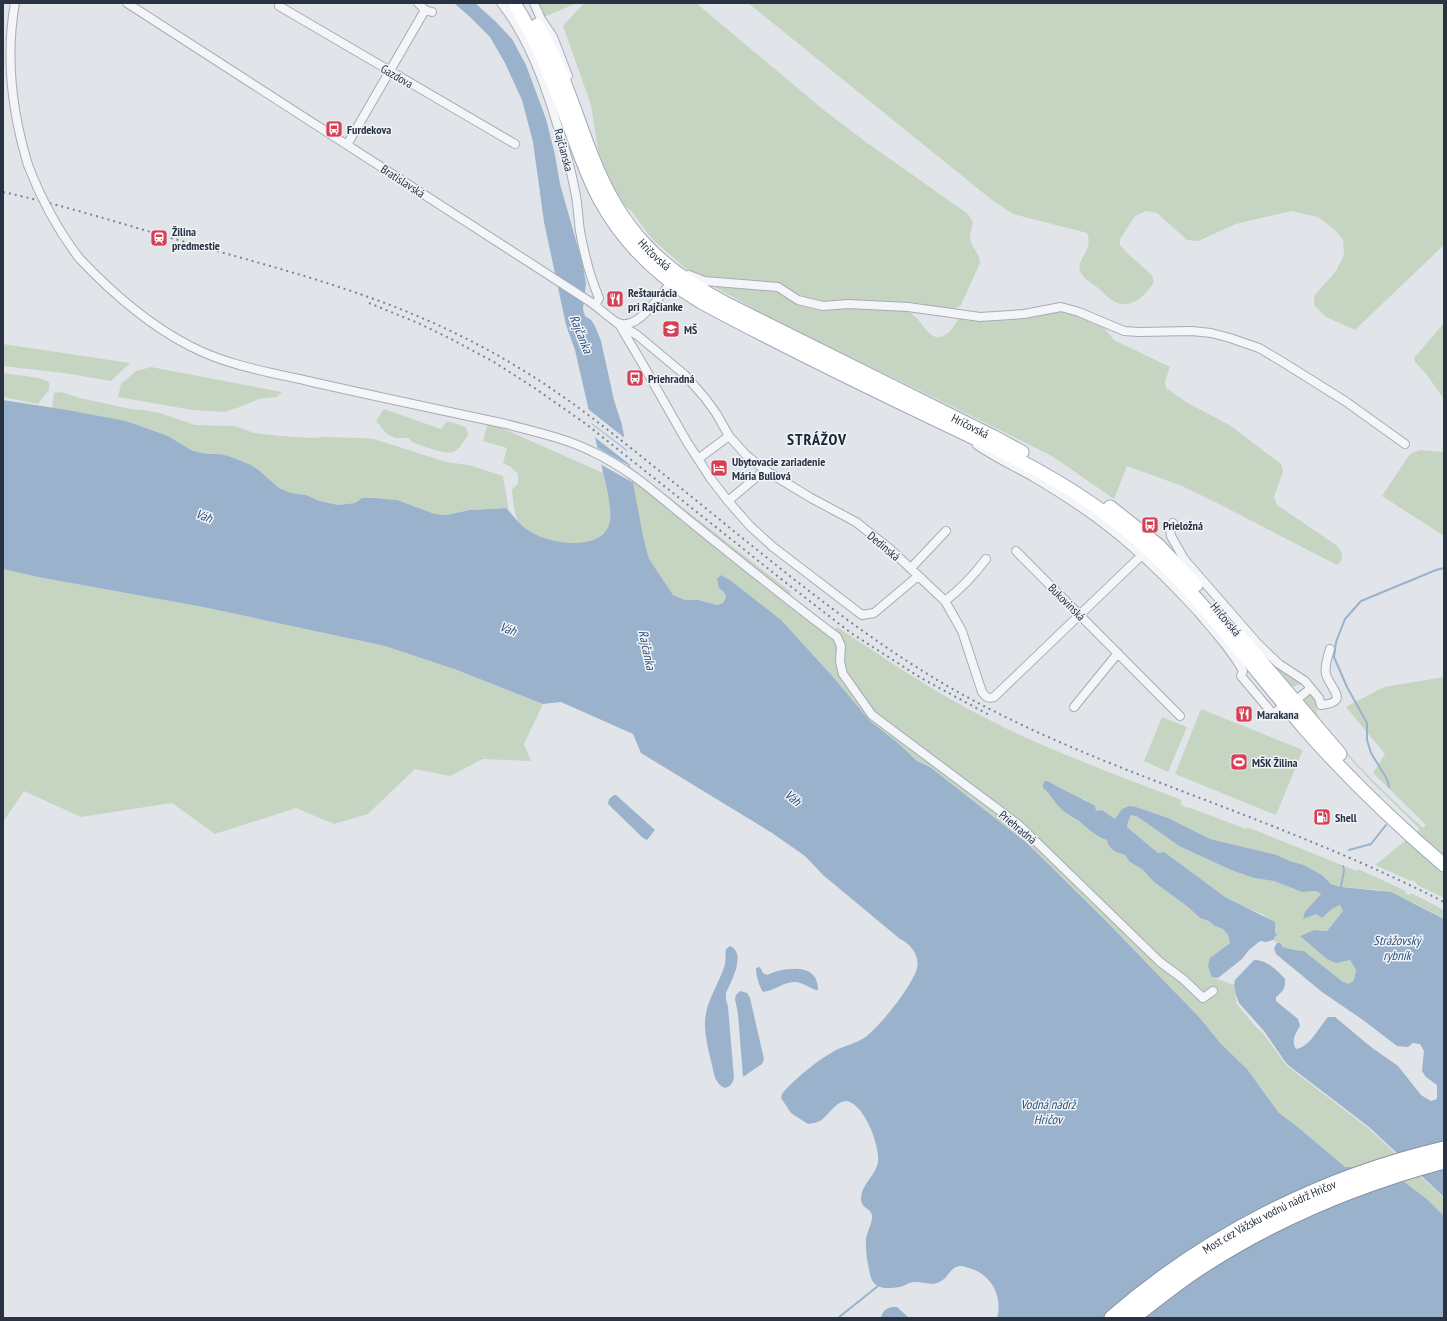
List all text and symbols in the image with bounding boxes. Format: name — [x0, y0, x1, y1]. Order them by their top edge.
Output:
street label: Gazdova — [378, 61, 416, 91]
bus stop icon: Furdekova — [324, 119, 344, 139]
place label: Furdekova — [347, 122, 391, 137]
street label: Rajčianska — [551, 127, 577, 173]
street label: Bratislavská — [378, 161, 428, 201]
place label: Žilina predmestie — [172, 224, 220, 253]
station icon: Žilina predmestie — [149, 228, 169, 248]
street label: Hričovská — [635, 235, 675, 273]
place label: Reštaurácia pri Rajčianke — [628, 285, 683, 314]
restaurant icon: Reštaurácia pri Rajčianke — [605, 289, 625, 309]
water label: Rajčanka — [566, 312, 597, 356]
school or university icon: MŠ — [661, 319, 681, 339]
place label: MŠ — [684, 322, 697, 337]
bus stop icon: Priehradná — [625, 368, 645, 388]
place label: Priehradná — [648, 371, 694, 386]
street label: Hričovská — [949, 410, 992, 441]
district label: STRÁŽOV — [787, 429, 847, 449]
place label: Ubytovacie zariadenie Mária Bullová — [732, 454, 825, 483]
hotel icon: Ubytovacie zariadenie Mária Bullová — [709, 458, 729, 478]
water label: Váh — [193, 505, 216, 527]
bus stop icon: Prieložná — [1140, 515, 1160, 535]
place label: Prieložná — [1163, 518, 1203, 533]
street label: Dedinská — [865, 528, 903, 564]
street label: Bukovinská — [1045, 580, 1089, 624]
street label: Hričovská — [1208, 599, 1245, 639]
water label: Váh — [497, 618, 520, 640]
water label: Rajčanka — [635, 629, 660, 672]
restaurant icon: Marakana — [1234, 704, 1254, 724]
place label: Marakana — [1257, 707, 1299, 722]
sports icon: MŠK Žilina — [1229, 752, 1249, 772]
place label: MŠK Žilina — [1252, 755, 1298, 770]
water label: Váh — [781, 786, 806, 811]
street label: Priehradná — [996, 807, 1040, 847]
fuel station icon: Shell — [1312, 807, 1332, 827]
place label: Shell — [1335, 810, 1357, 825]
water label: Strážovský rybník — [1373, 932, 1423, 964]
water label: Vodná nádrž Hričov — [1020, 1096, 1078, 1128]
street label: Most cez Vážsku vodnú nádrž Hričov — [1199, 1176, 1338, 1256]

